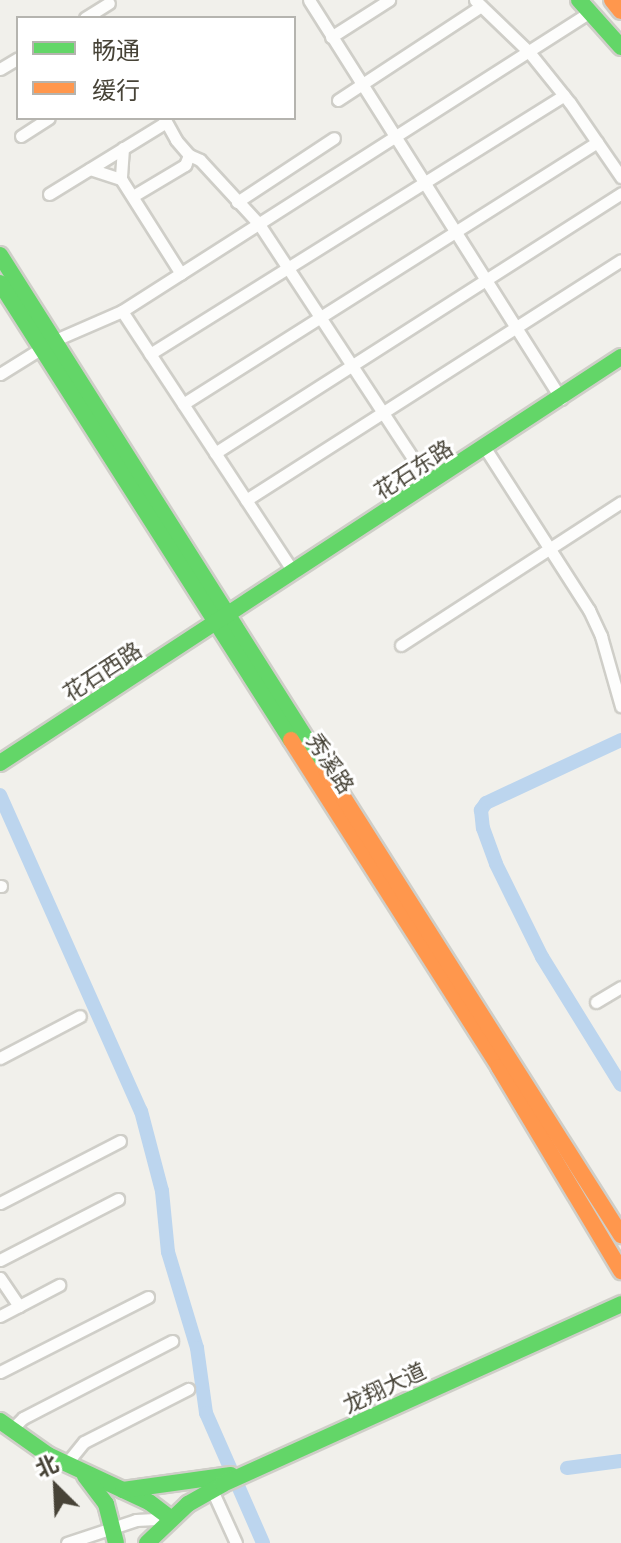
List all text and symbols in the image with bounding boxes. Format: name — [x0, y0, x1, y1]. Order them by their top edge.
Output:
legend — [16, 16, 296, 120]
text: 畅通 — [92, 33, 140, 66]
text: 缓行 — [92, 73, 140, 106]
street label: 花石东路 — [369, 434, 457, 504]
street label: 花石西路 — [58, 636, 146, 706]
street label: 秀溪路 — [302, 728, 360, 798]
street label: 龙翔大道 — [339, 1356, 429, 1418]
north arrow — [16, 1447, 96, 1527]
text: 北 — [30, 1447, 62, 1483]

